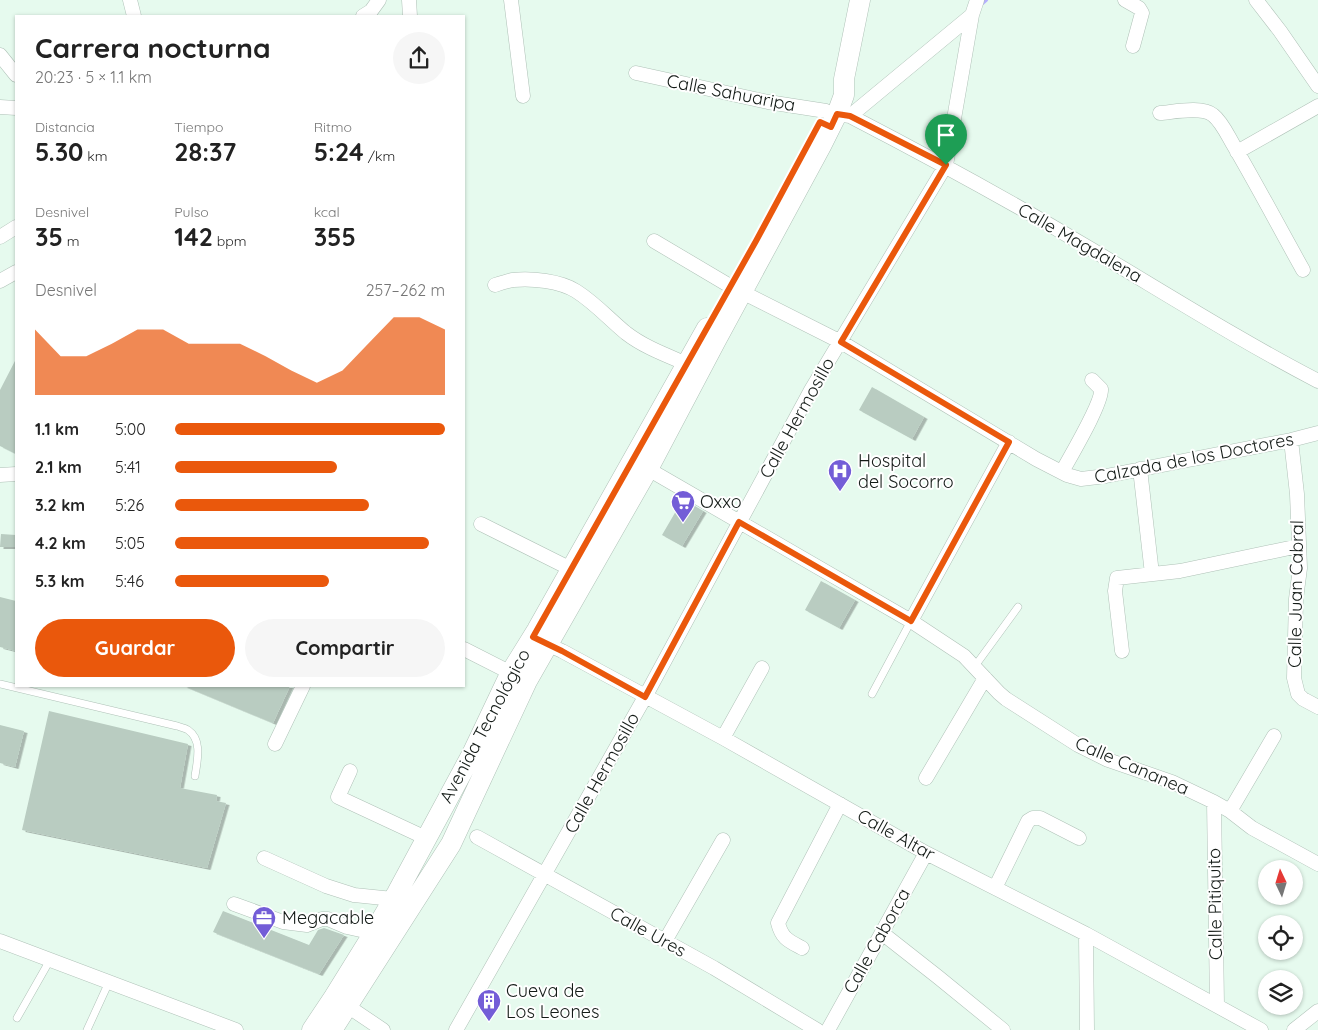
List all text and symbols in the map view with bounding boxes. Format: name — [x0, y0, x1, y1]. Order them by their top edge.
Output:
text: Carrera nocturna — [35, 30, 271, 65]
button: share — [393, 32, 445, 84]
text: 20:23 · 5 × 1.1 km — [35, 67, 152, 87]
street label: Calle Sahuaripa — [665, 69, 798, 116]
pin — [925, 114, 967, 165]
text: Distancia — [35, 118, 95, 136]
text: Tiempo — [174, 118, 223, 136]
text: Ritmo — [314, 118, 352, 136]
icon: arrive — [932, 121, 960, 149]
text: 5.30 — [35, 136, 83, 167]
text: 28:37 — [174, 136, 236, 167]
text: 5:24 — [314, 136, 364, 167]
text: km — [83, 147, 108, 165]
text: /km — [364, 147, 395, 165]
street label: Calle Magdalena — [1014, 198, 1147, 287]
text: Desnivel — [35, 203, 89, 221]
text: Pulso — [174, 203, 209, 221]
text: kcal — [314, 203, 340, 221]
text: 35 — [35, 221, 63, 252]
text: 142 — [174, 221, 213, 252]
text: 355 — [314, 221, 356, 252]
text: m — [63, 232, 79, 250]
text: bpm — [213, 232, 247, 250]
text: Desnivel — [35, 280, 97, 300]
text: 257–262 m — [366, 280, 445, 300]
street label: Calle Hermosillo — [754, 353, 839, 482]
text: 1.1 km — [35, 419, 79, 439]
text: 5:00 — [115, 419, 146, 439]
street label: Calzada de los Doctores — [1092, 427, 1296, 488]
place label: Hospital del Socorro — [858, 449, 954, 493]
text: 2.1 km — [35, 457, 82, 477]
text: 5:41 — [115, 457, 141, 477]
hospital icon: Hospital del Socorro — [827, 458, 853, 492]
supermarket icon: Oxxo — [670, 489, 696, 523]
place label: Oxxo — [700, 490, 742, 513]
text: 3.2 km — [35, 495, 85, 515]
text: 5:26 — [115, 495, 144, 515]
street label: Calle Juan Cabral — [1283, 520, 1308, 668]
text: 4.2 km — [35, 533, 86, 553]
text: 5:05 — [115, 533, 145, 553]
text: 5.3 km — [35, 571, 85, 591]
text: 5:46 — [115, 571, 144, 591]
button: Guardar — [35, 619, 235, 677]
button: Compartir — [245, 619, 445, 677]
street label: Avenida Tecnológico — [434, 645, 535, 807]
street label: Calle Hermosillo — [559, 708, 644, 837]
street label: Calle Cananea — [1072, 731, 1193, 800]
street label: Calle Altar — [853, 804, 939, 865]
street label: Calle Pitiquito — [1202, 848, 1227, 960]
north arrow — [1258, 860, 1302, 905]
map controls — [1258, 860, 1303, 1015]
street label: Calle Caborca — [838, 884, 915, 998]
street label: Calle Ures — [606, 901, 690, 962]
office icon: Megacable — [251, 905, 277, 939]
place label: Megacable — [282, 906, 374, 929]
button: locate — [1258, 915, 1303, 960]
button: layers — [1258, 970, 1303, 1015]
place label: Cueva de Los Leones — [506, 979, 599, 1023]
building icon: Cueva de Los Leones — [476, 988, 502, 1022]

